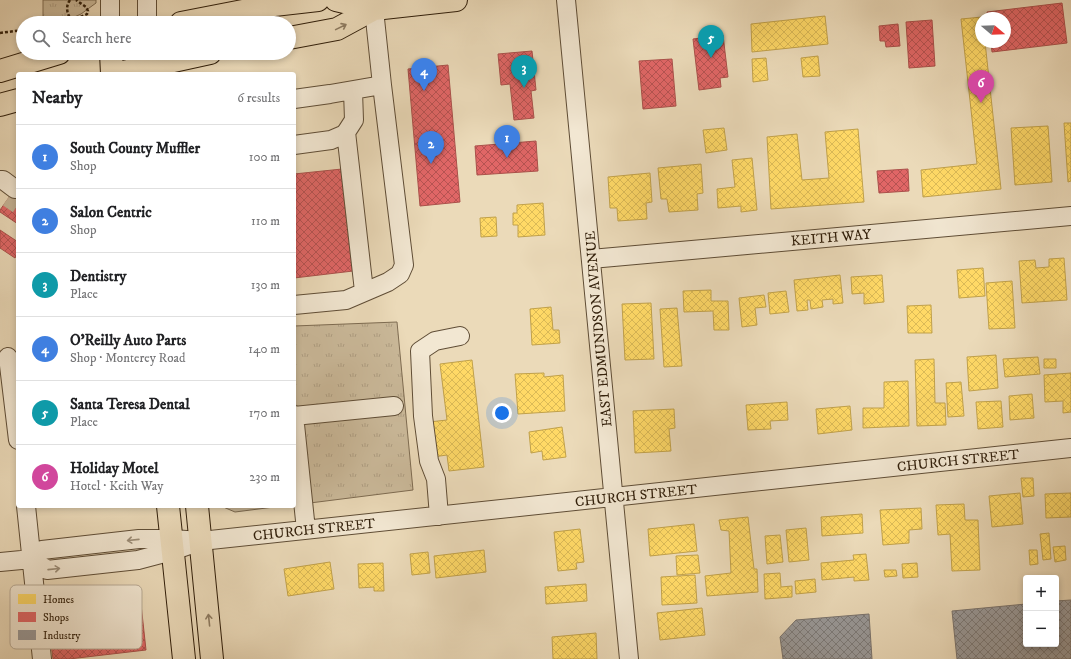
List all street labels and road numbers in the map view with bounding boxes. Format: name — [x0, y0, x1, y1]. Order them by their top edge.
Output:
street label: KEITH WAY — [790, 225, 872, 250]
street label: EAST EDMUNDSON AVENUE — [581, 230, 617, 428]
street label: CHURCH STREET — [896, 446, 1021, 476]
street label: CHURCH STREET — [574, 481, 699, 511]
street label: CHURCH STREET — [252, 515, 377, 545]

